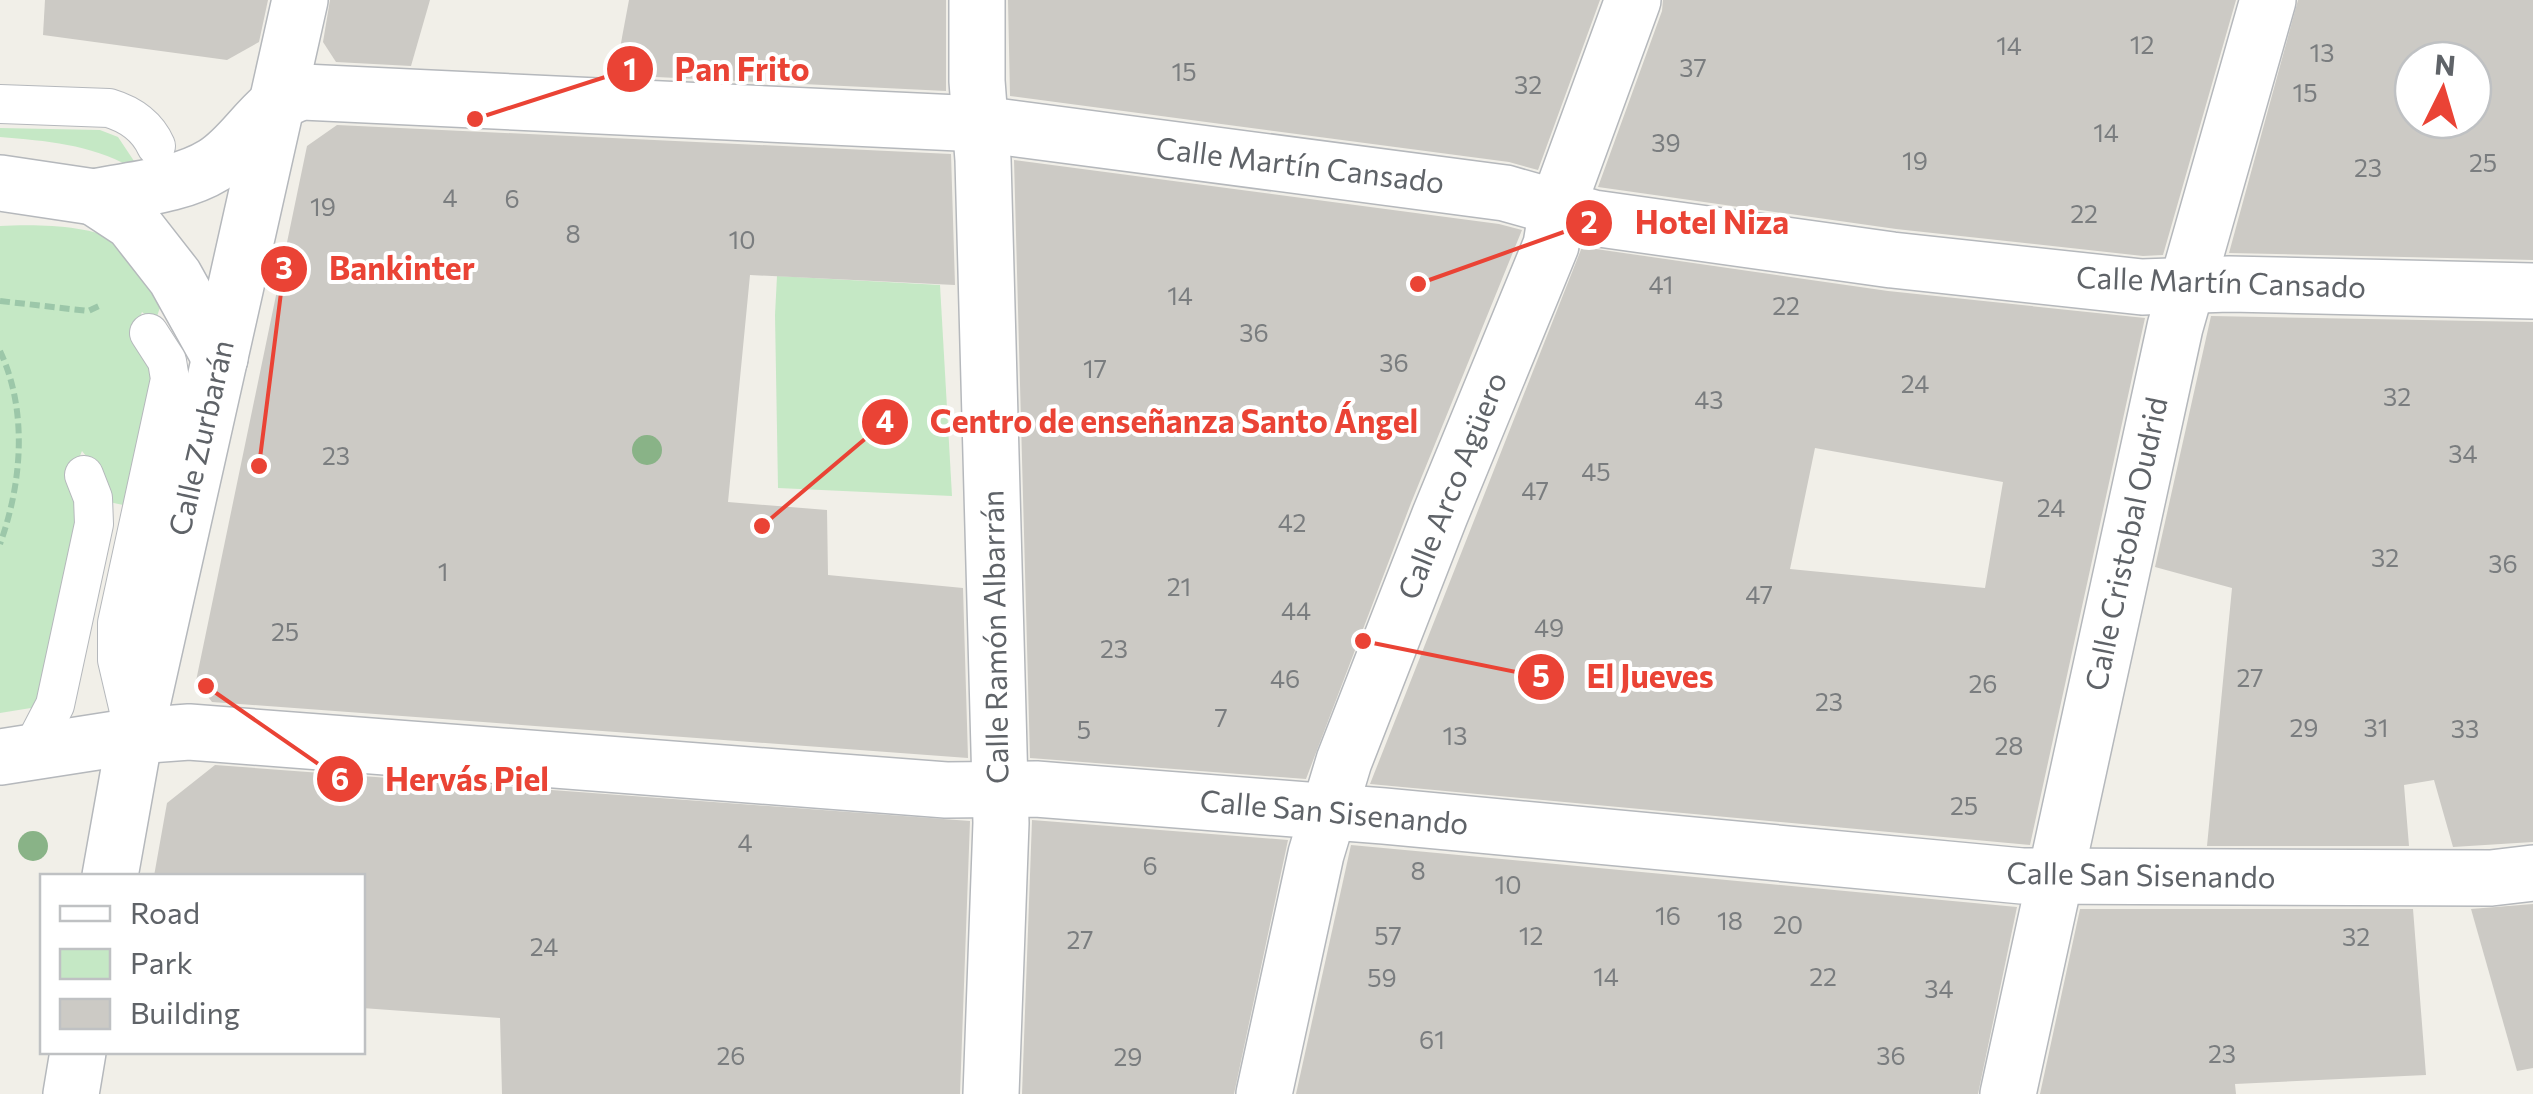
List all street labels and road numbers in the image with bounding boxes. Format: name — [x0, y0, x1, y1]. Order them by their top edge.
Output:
street label: Calle Martín Cansado — [1154, 127, 1447, 200]
street label: Calle Martín Cansado — [2075, 257, 2367, 304]
street label: Calle Zurbarán — [159, 336, 240, 539]
street label: Calle Arco Agüero — [1388, 366, 1513, 604]
street label: Calle Cristobal Oudrid — [2075, 393, 2174, 694]
street label: Calle Ramón Albarrán — [972, 490, 1015, 784]
street label: Calle San Sisenando — [1198, 780, 1470, 841]
street label: Calle San Sisenando — [2006, 853, 2276, 894]

